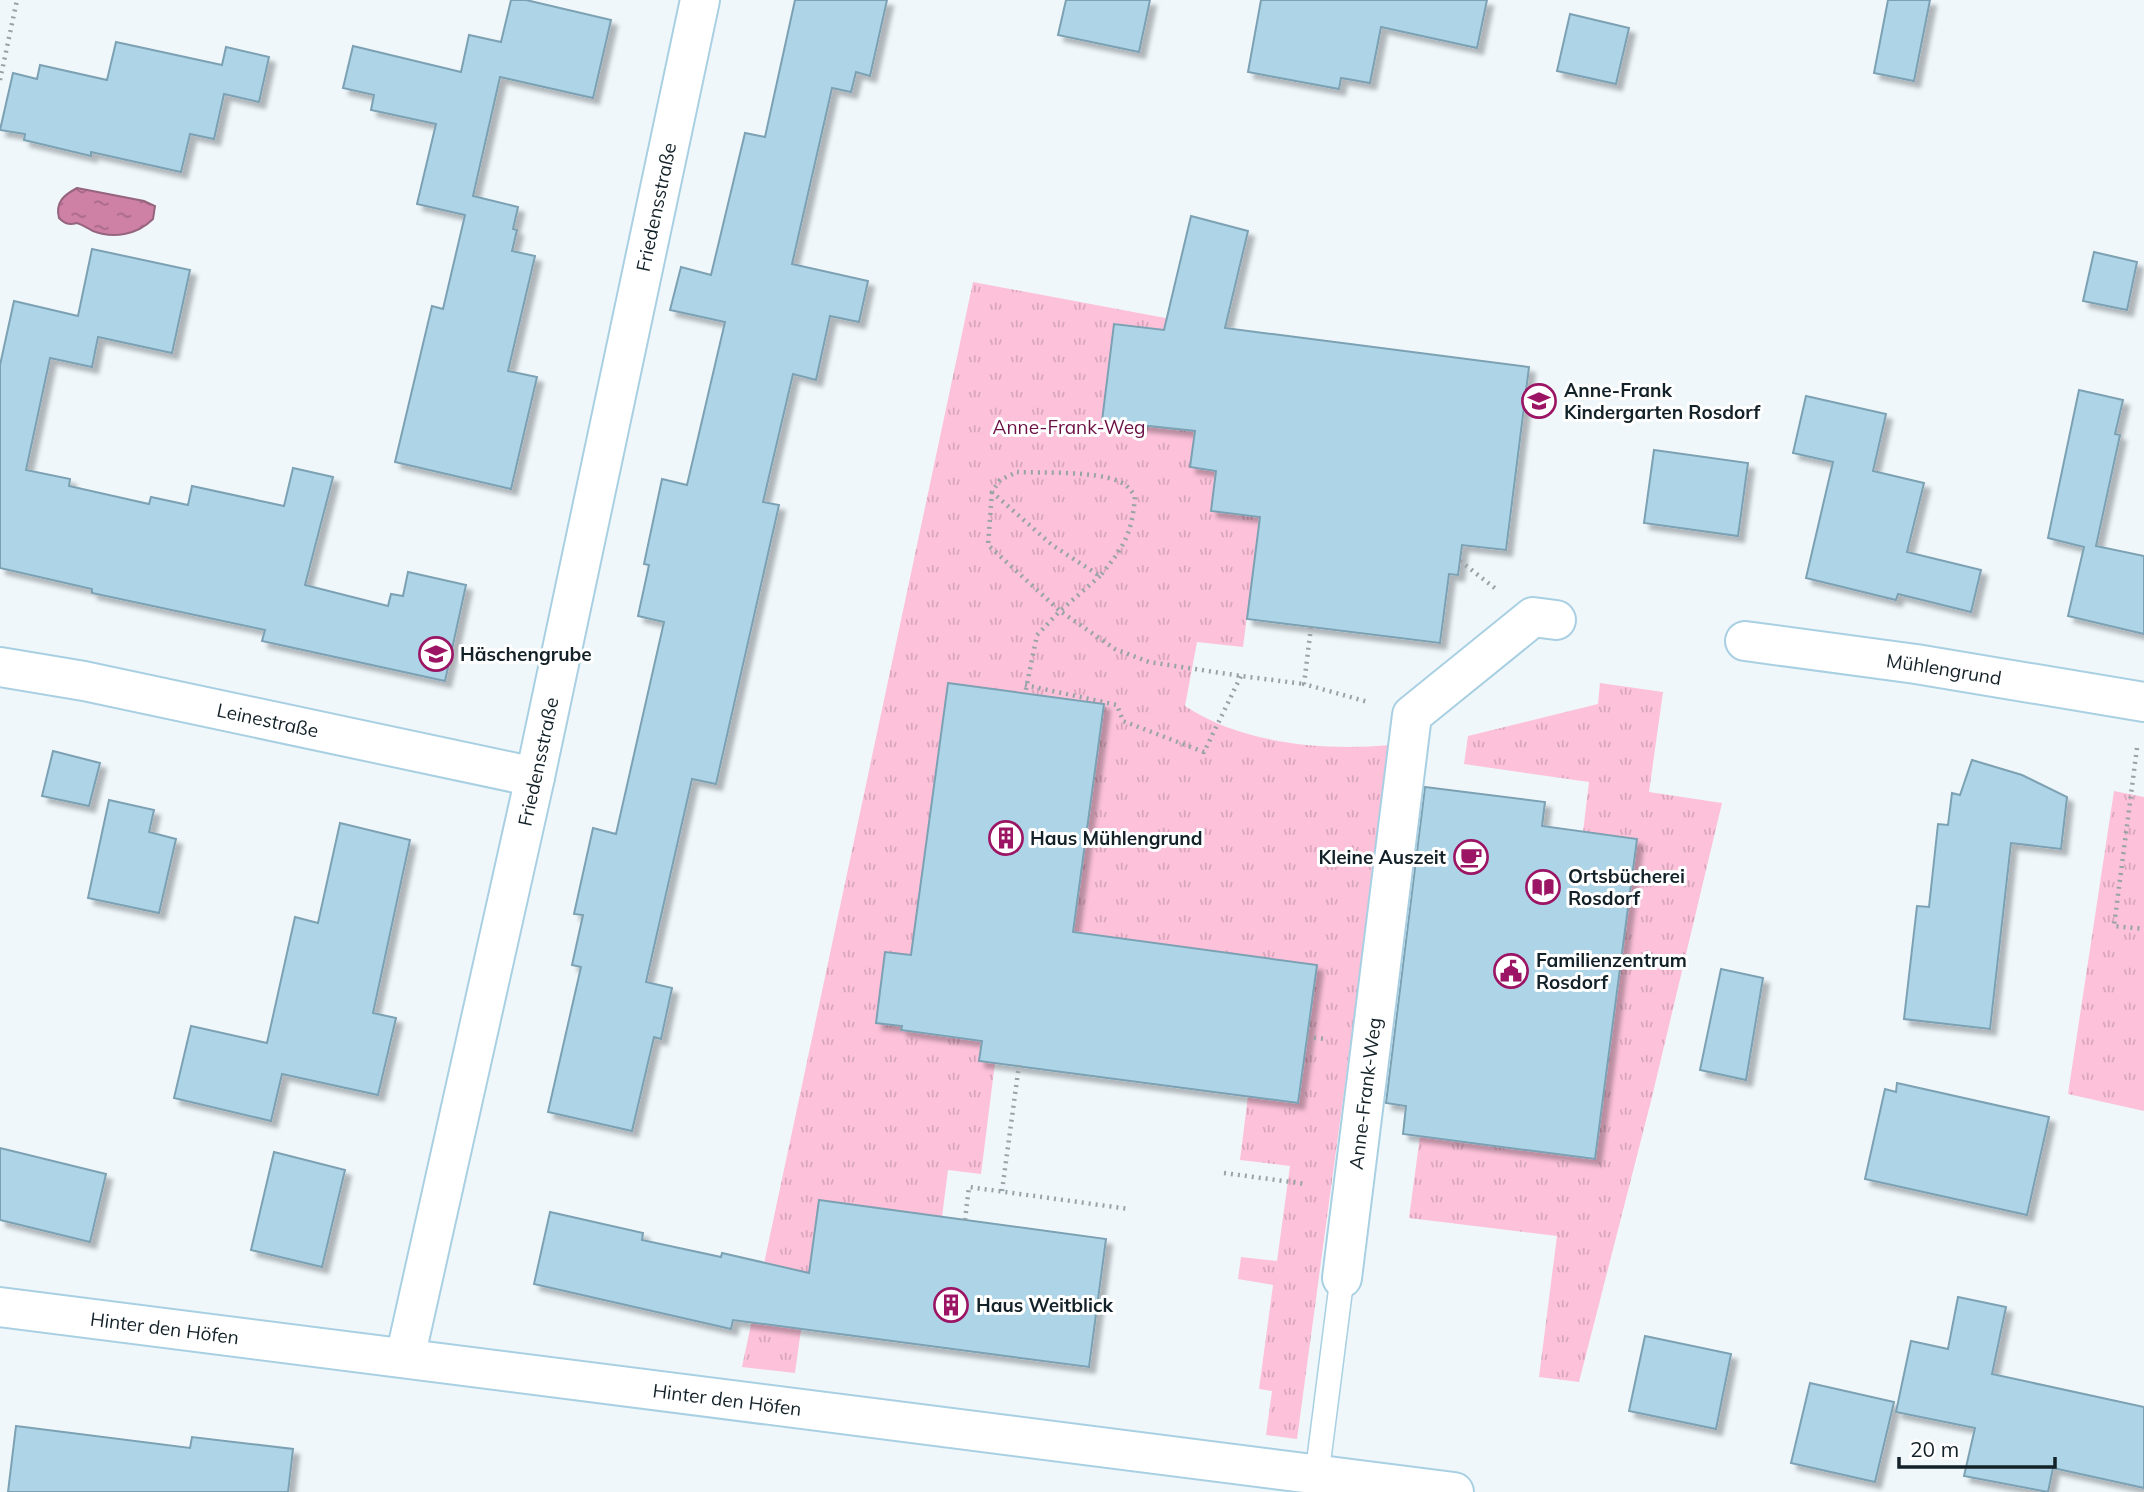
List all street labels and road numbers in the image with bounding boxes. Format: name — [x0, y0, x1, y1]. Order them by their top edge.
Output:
street label: Friedensstraße — [631, 140, 681, 274]
street label: Mühlengrund — [1885, 648, 2003, 690]
street label: Friedensstraße — [512, 695, 564, 828]
street label: Leinestraße — [215, 698, 321, 743]
street label: Anne-Frank-Weg — [1344, 1016, 1386, 1171]
street label: Hinter den Höfen — [89, 1307, 241, 1349]
street label: Hinter den Höfen — [651, 1378, 803, 1421]

